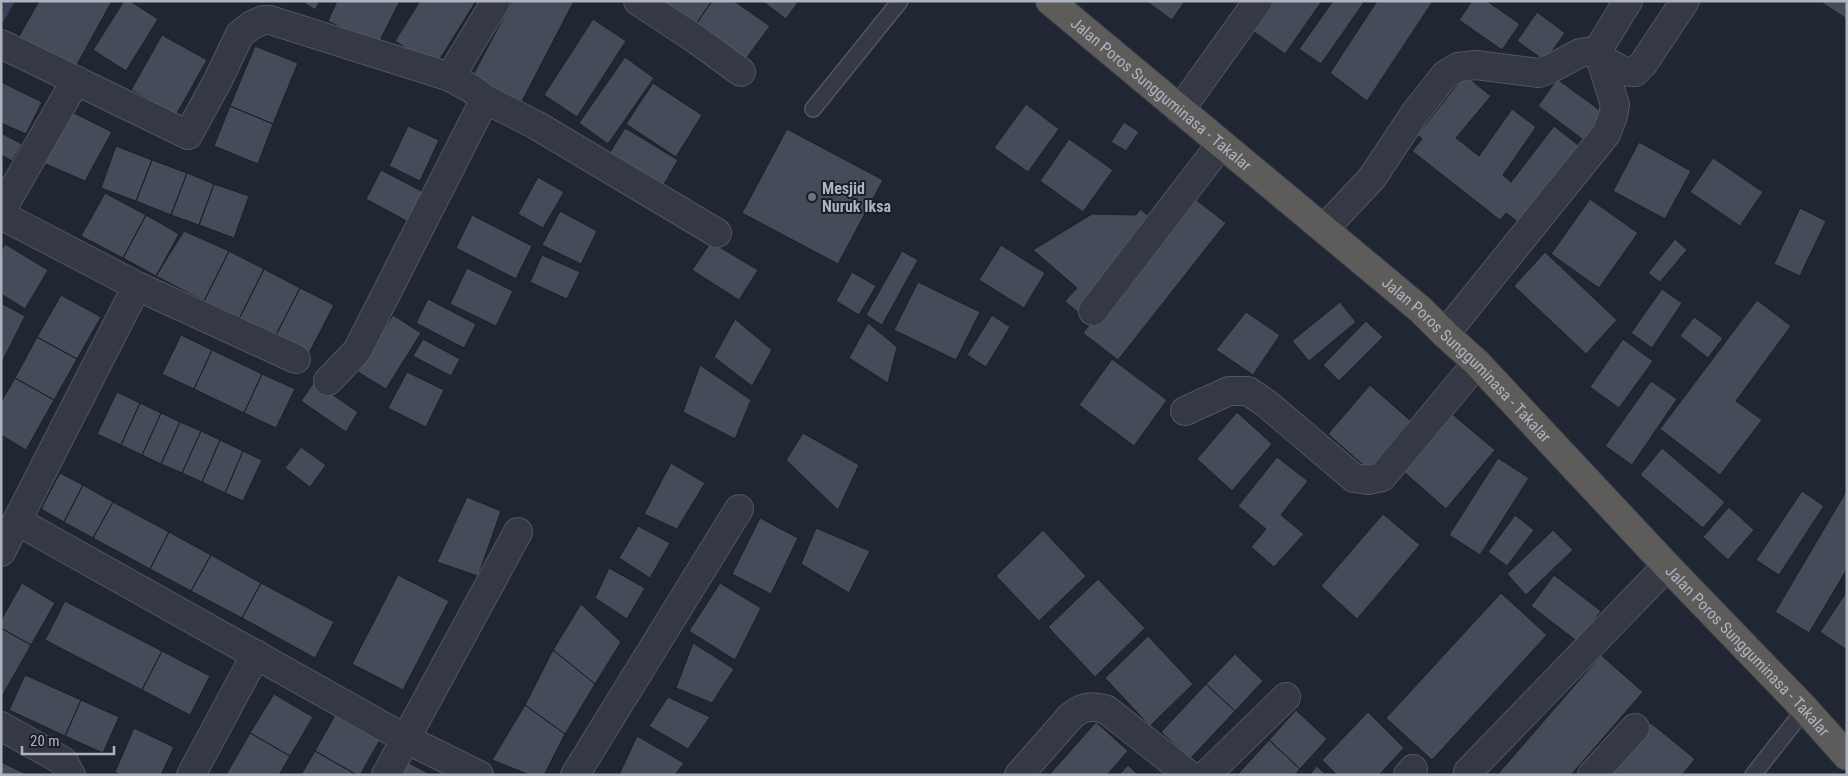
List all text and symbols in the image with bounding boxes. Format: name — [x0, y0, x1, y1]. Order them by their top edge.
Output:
street label: Jalan Poros Sungguminasa - Takalar — [1067, 13, 1256, 175]
place label: Mesjid Nuruk Iksa — [822, 179, 891, 216]
marker: Mesjid Nuruk Iksa — [806, 191, 818, 203]
street label: Jalan Poros Sungguminasa - Takalar — [1378, 272, 1556, 446]
street label: Jalan Poros Sungguminasa - Takalar — [1662, 561, 1834, 740]
scale bar — [22, 724, 115, 756]
text: 20 m — [30, 732, 60, 750]

